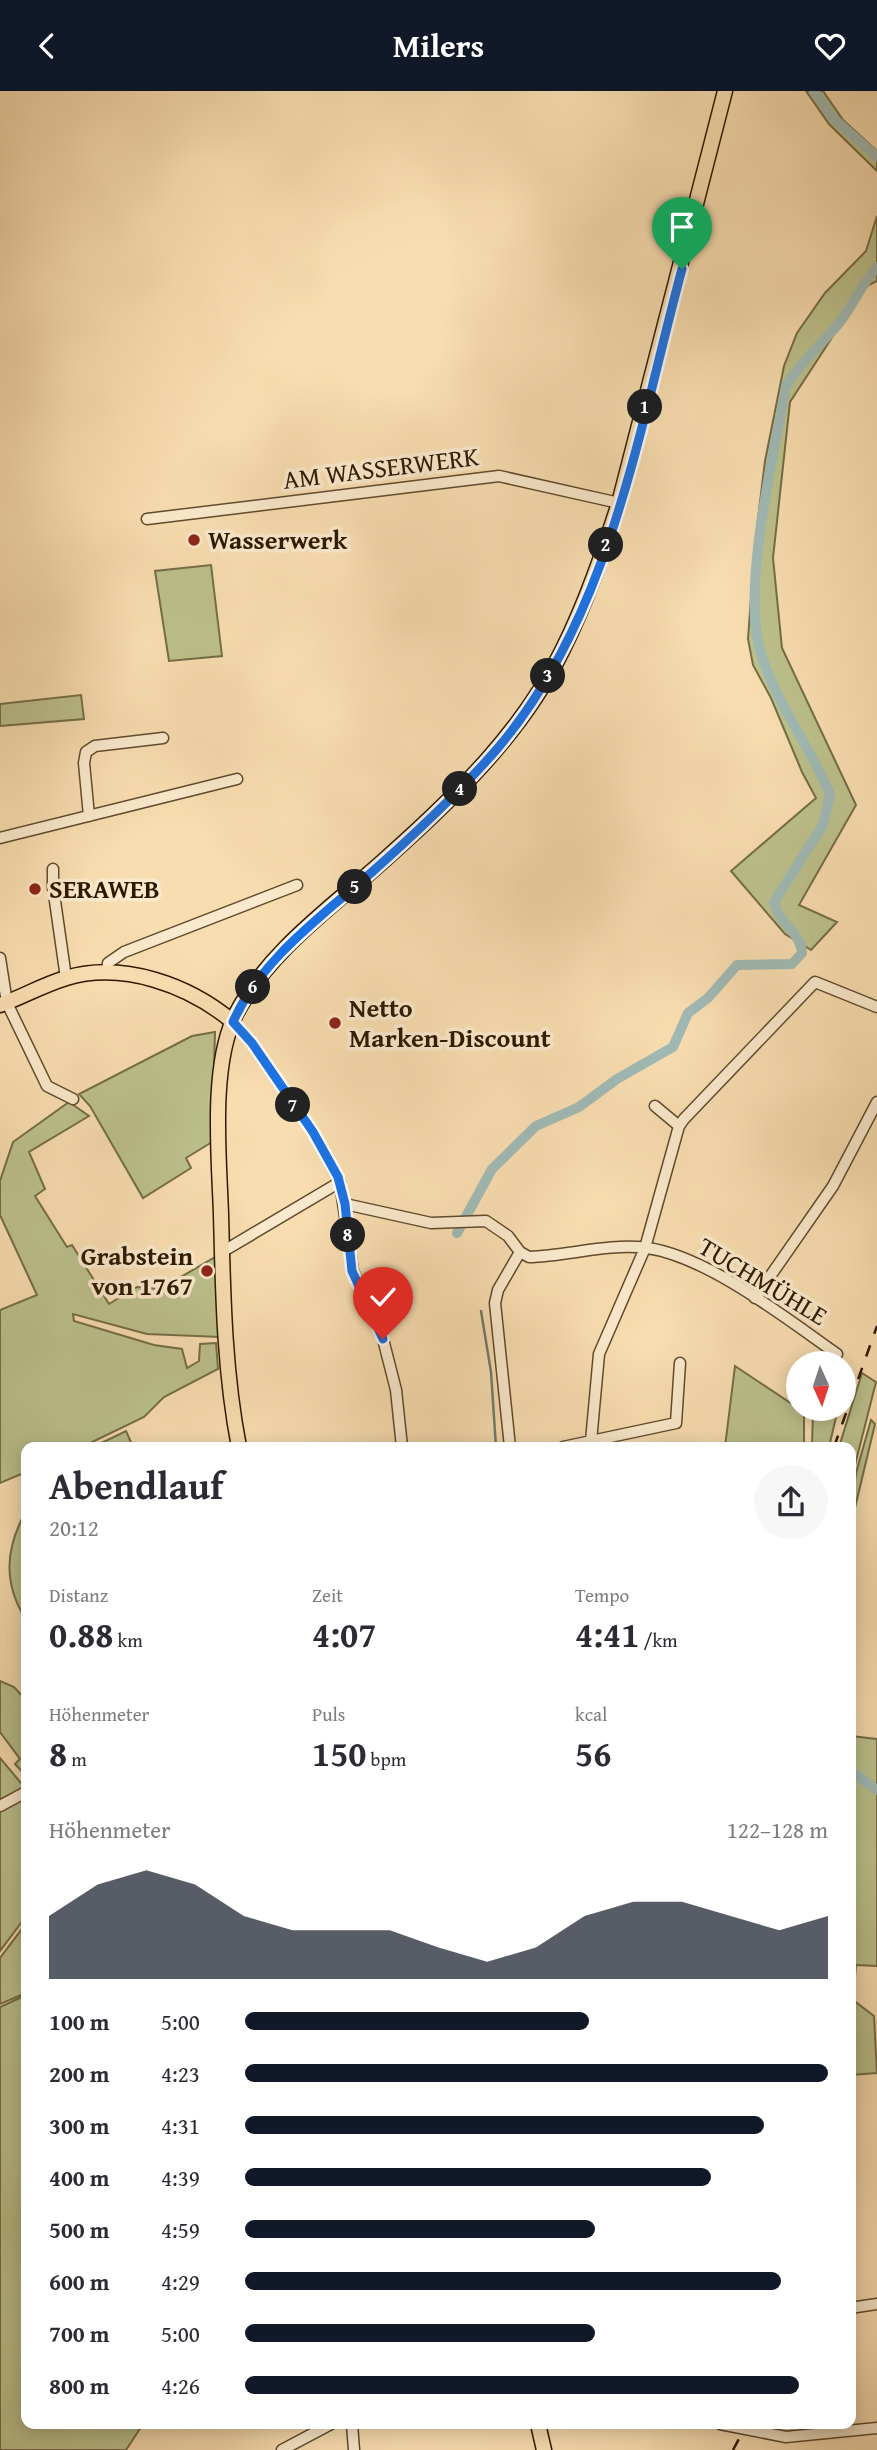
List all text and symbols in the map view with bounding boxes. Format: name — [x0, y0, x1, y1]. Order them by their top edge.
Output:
text: Milers — [393, 22, 484, 69]
icon: back — [28, 27, 66, 65]
icon: heart — [811, 27, 849, 65]
pin — [652, 197, 712, 269]
icon: arrive — [663, 208, 701, 246]
pin: 1 — [628, 389, 662, 425]
text: 1 — [640, 392, 649, 420]
street label: AM WASSERWERK — [281, 436, 482, 499]
place label: Wasserwerk — [208, 520, 347, 559]
pin: 2 — [588, 527, 624, 563]
text: 2 — [601, 530, 610, 558]
marker: Wasserwerk — [186, 532, 202, 548]
pin: 3 — [530, 659, 566, 693]
text: 3 — [543, 661, 552, 689]
pin: 4 — [442, 771, 477, 807]
text: 4 — [455, 774, 464, 802]
place label: SERAWEB — [49, 869, 160, 908]
pin: 5 — [338, 869, 372, 905]
text: 5 — [350, 872, 359, 900]
marker: SERAWEB — [27, 881, 43, 897]
pin: 6 — [236, 969, 270, 1005]
text: 6 — [248, 972, 257, 1000]
place label: Netto Marken-Discount — [349, 988, 551, 1057]
marker: Netto Marken-Discount — [327, 1015, 343, 1031]
pin: 7 — [276, 1087, 310, 1123]
text: 7 — [288, 1090, 297, 1118]
pin: 8 — [330, 1217, 366, 1253]
text: 8 — [343, 1220, 352, 1248]
street label: TUCHMÜHLE — [691, 1227, 835, 1335]
place label: Grabstein von 1767 — [81, 1236, 194, 1305]
marker: Grabstein von 1767 — [199, 1263, 215, 1279]
pin — [353, 1267, 413, 1339]
icon: check — [364, 1278, 402, 1316]
north arrow — [786, 1351, 856, 1421]
map controls — [786, 1351, 856, 1421]
text: Abendlauf — [49, 1457, 223, 1513]
button: share — [754, 1465, 828, 1539]
text: 20:12 — [49, 1511, 99, 1544]
text: Distanz — [49, 1581, 108, 1609]
text: Zeit — [312, 1581, 343, 1609]
text: Tempo — [575, 1581, 629, 1609]
text: 0.88 — [49, 1609, 113, 1660]
text: 4:07 — [312, 1609, 376, 1660]
text: 4:41 — [575, 1609, 639, 1660]
text: km — [113, 1626, 143, 1654]
text: /km — [639, 1626, 678, 1654]
text: Höhenmeter — [49, 1700, 149, 1728]
text: Puls — [312, 1700, 345, 1728]
text: kcal — [575, 1700, 607, 1728]
text: 8 — [49, 1728, 67, 1779]
text: 150 — [312, 1728, 366, 1779]
text: 56 — [575, 1728, 611, 1779]
text: m — [67, 1745, 87, 1773]
text: bpm — [366, 1745, 406, 1773]
text: Höhenmeter — [49, 1813, 171, 1846]
text: 122–128 m — [727, 1813, 828, 1846]
text: 100 m — [49, 2005, 110, 2038]
text: 5:00 — [161, 2005, 200, 2038]
text: 200 m — [49, 2057, 110, 2090]
text: 4:23 — [161, 2057, 200, 2090]
text: 300 m — [49, 2109, 110, 2142]
text: 4:31 — [161, 2109, 200, 2142]
text: 400 m — [49, 2161, 110, 2194]
text: 4:39 — [161, 2161, 200, 2194]
text: 500 m — [49, 2213, 110, 2246]
text: 4:59 — [161, 2213, 200, 2246]
text: 600 m — [49, 2265, 110, 2298]
text: 4:29 — [161, 2265, 200, 2298]
text: 700 m — [49, 2317, 110, 2350]
text: 5:00 — [161, 2317, 200, 2350]
text: 800 m — [49, 2369, 110, 2402]
text: 4:26 — [161, 2369, 200, 2402]

